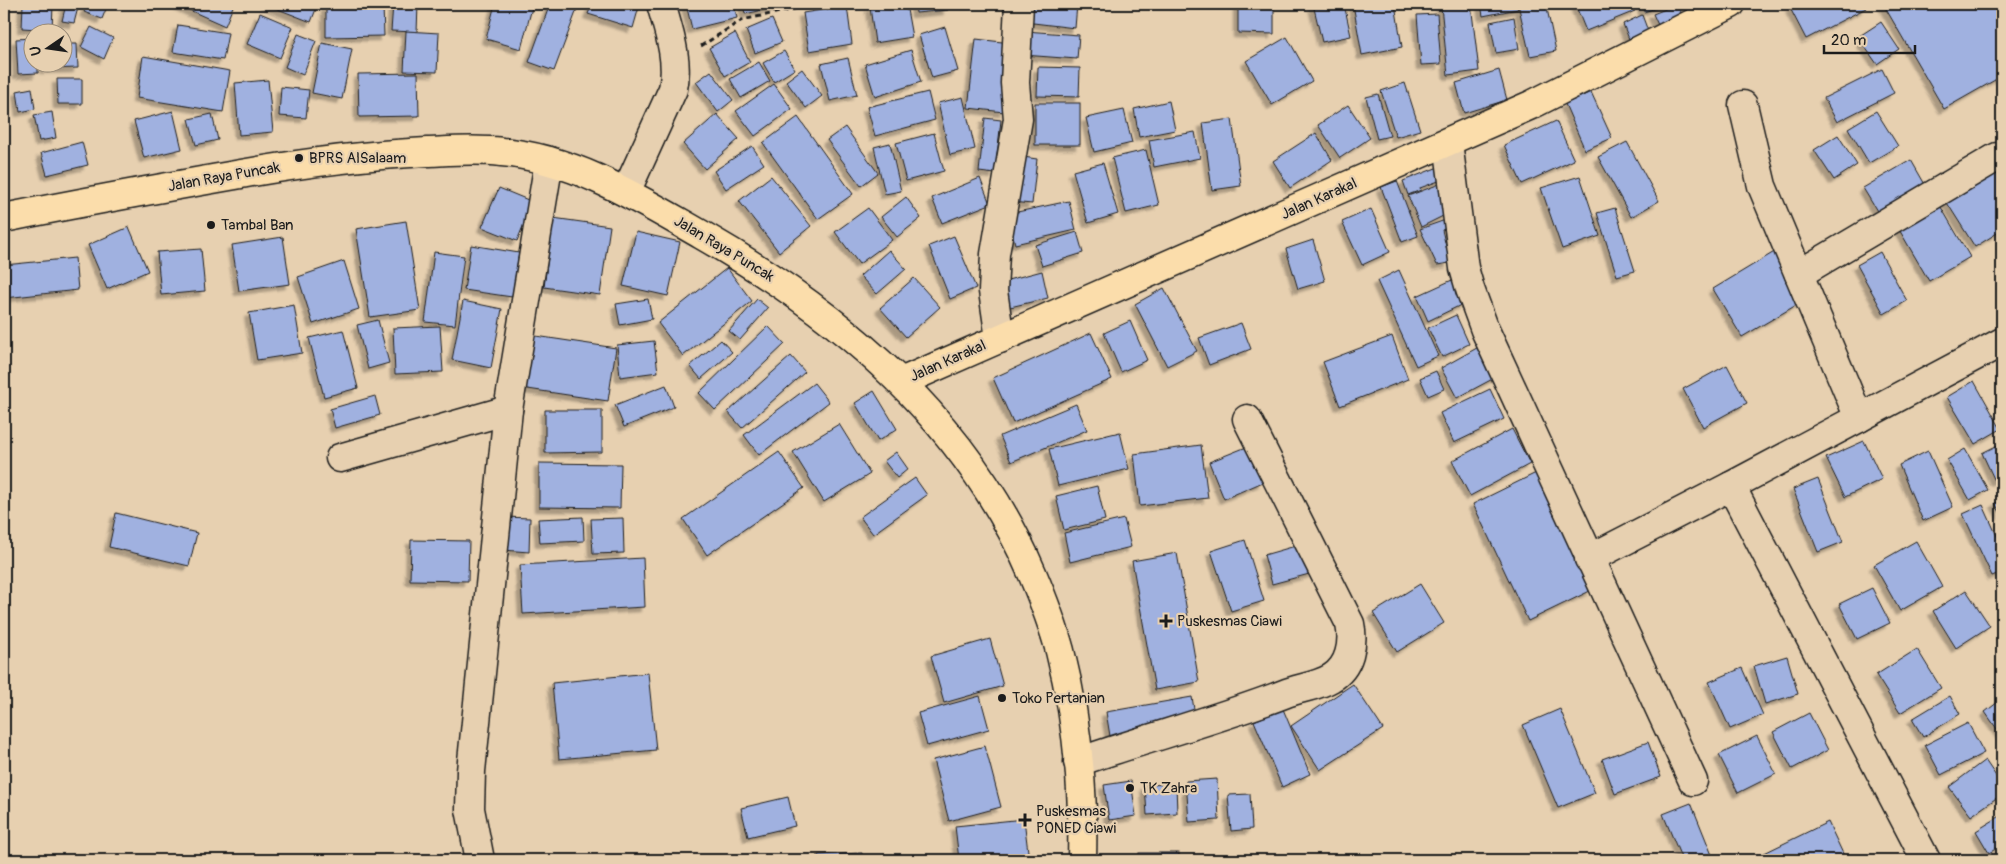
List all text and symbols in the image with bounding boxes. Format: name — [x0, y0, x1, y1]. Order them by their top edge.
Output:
north arrow — [22, 22, 72, 72]
scale bar — [1824, 22, 1915, 54]
text: 20 m — [1831, 31, 1866, 50]
text: U — [26, 44, 45, 57]
place label: BPRS AlSalaam — [309, 149, 406, 168]
marker: BPRS AlSalaam — [293, 152, 305, 164]
street label: Jalan Raya Puncak — [166, 158, 282, 196]
street label: Jalan Karakal — [1278, 174, 1360, 224]
street label: Jalan Raya Puncak — [670, 212, 778, 287]
place label: Tambal Ban — [221, 216, 293, 235]
marker: Tambal Ban — [205, 219, 217, 231]
street label: Jalan Karakal — [907, 336, 989, 386]
place label: Puskesmas Ciawi — [1177, 612, 1282, 631]
marker: Puskesmas Ciawi — [1159, 614, 1173, 628]
place label: Toko Pertanian — [1012, 689, 1105, 708]
marker: Toko Pertanian — [996, 692, 1008, 704]
place label: TK Zahra — [1140, 779, 1197, 798]
marker: TK Zahra — [1124, 782, 1136, 794]
place label: Puskesmas PONED Ciawi — [1036, 802, 1116, 838]
marker: Puskesmas PONED Ciawi — [1018, 813, 1032, 827]

